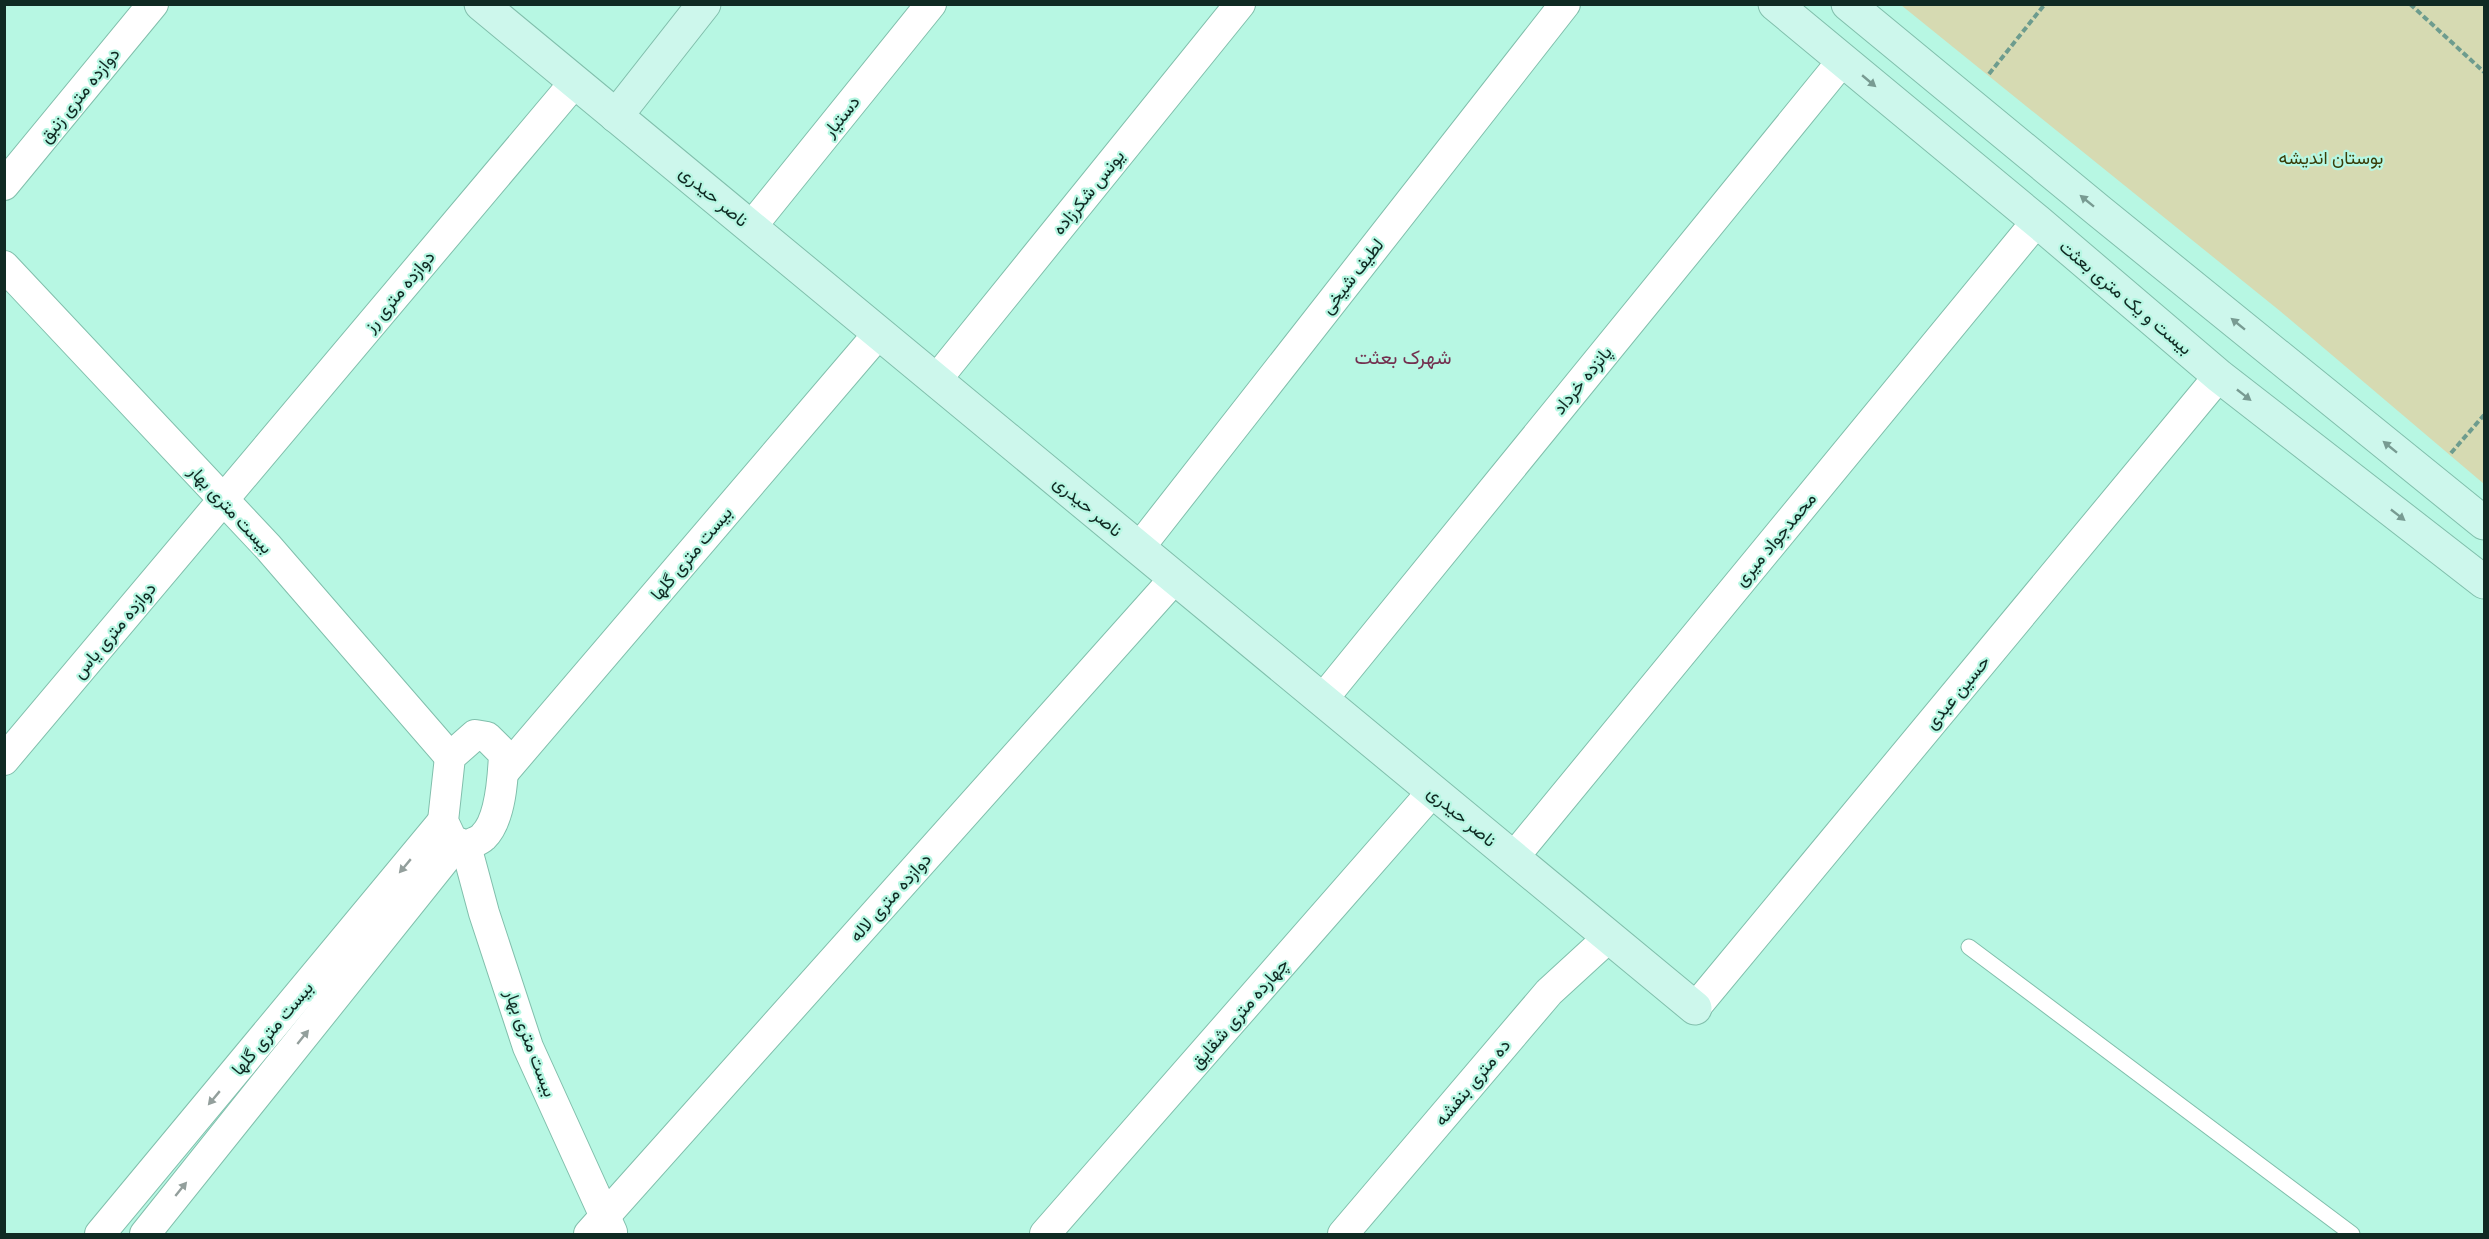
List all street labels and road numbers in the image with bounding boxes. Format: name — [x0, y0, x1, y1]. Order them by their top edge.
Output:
street label: دوازده متری زنبق — [34, 43, 125, 147]
street label: دستیار — [818, 91, 865, 142]
street label: یونس شکرزاده — [1048, 146, 1129, 239]
street label: ناصر حیدری — [675, 161, 753, 232]
street label: لطیف شیخی — [1316, 234, 1389, 318]
street label: بیست و یک متری بعثت — [2055, 235, 2197, 359]
street label: دوازده متری رز — [358, 246, 440, 337]
street label: پانزده خرداد — [1548, 342, 1617, 420]
street label: بیست متری بهار — [183, 460, 277, 558]
street label: ناصر حیدری — [1049, 471, 1127, 542]
street label: محمدجواد میری — [1730, 488, 1821, 591]
street label: بیست متری گلها — [646, 502, 737, 605]
street label: دوازده متری یاس — [68, 578, 161, 683]
street label: حسین عبدی — [1920, 651, 1995, 734]
street label: ناصر حیدری — [1423, 781, 1501, 852]
street label: دوازده متری لاله — [845, 848, 936, 946]
street label: چهارده متری شقایق — [1185, 953, 1294, 1074]
street label: بیست متری گلها — [227, 977, 318, 1080]
street label: بیست متری بهار — [500, 985, 561, 1100]
street label: ده متری بنفشه — [1430, 1034, 1515, 1130]

